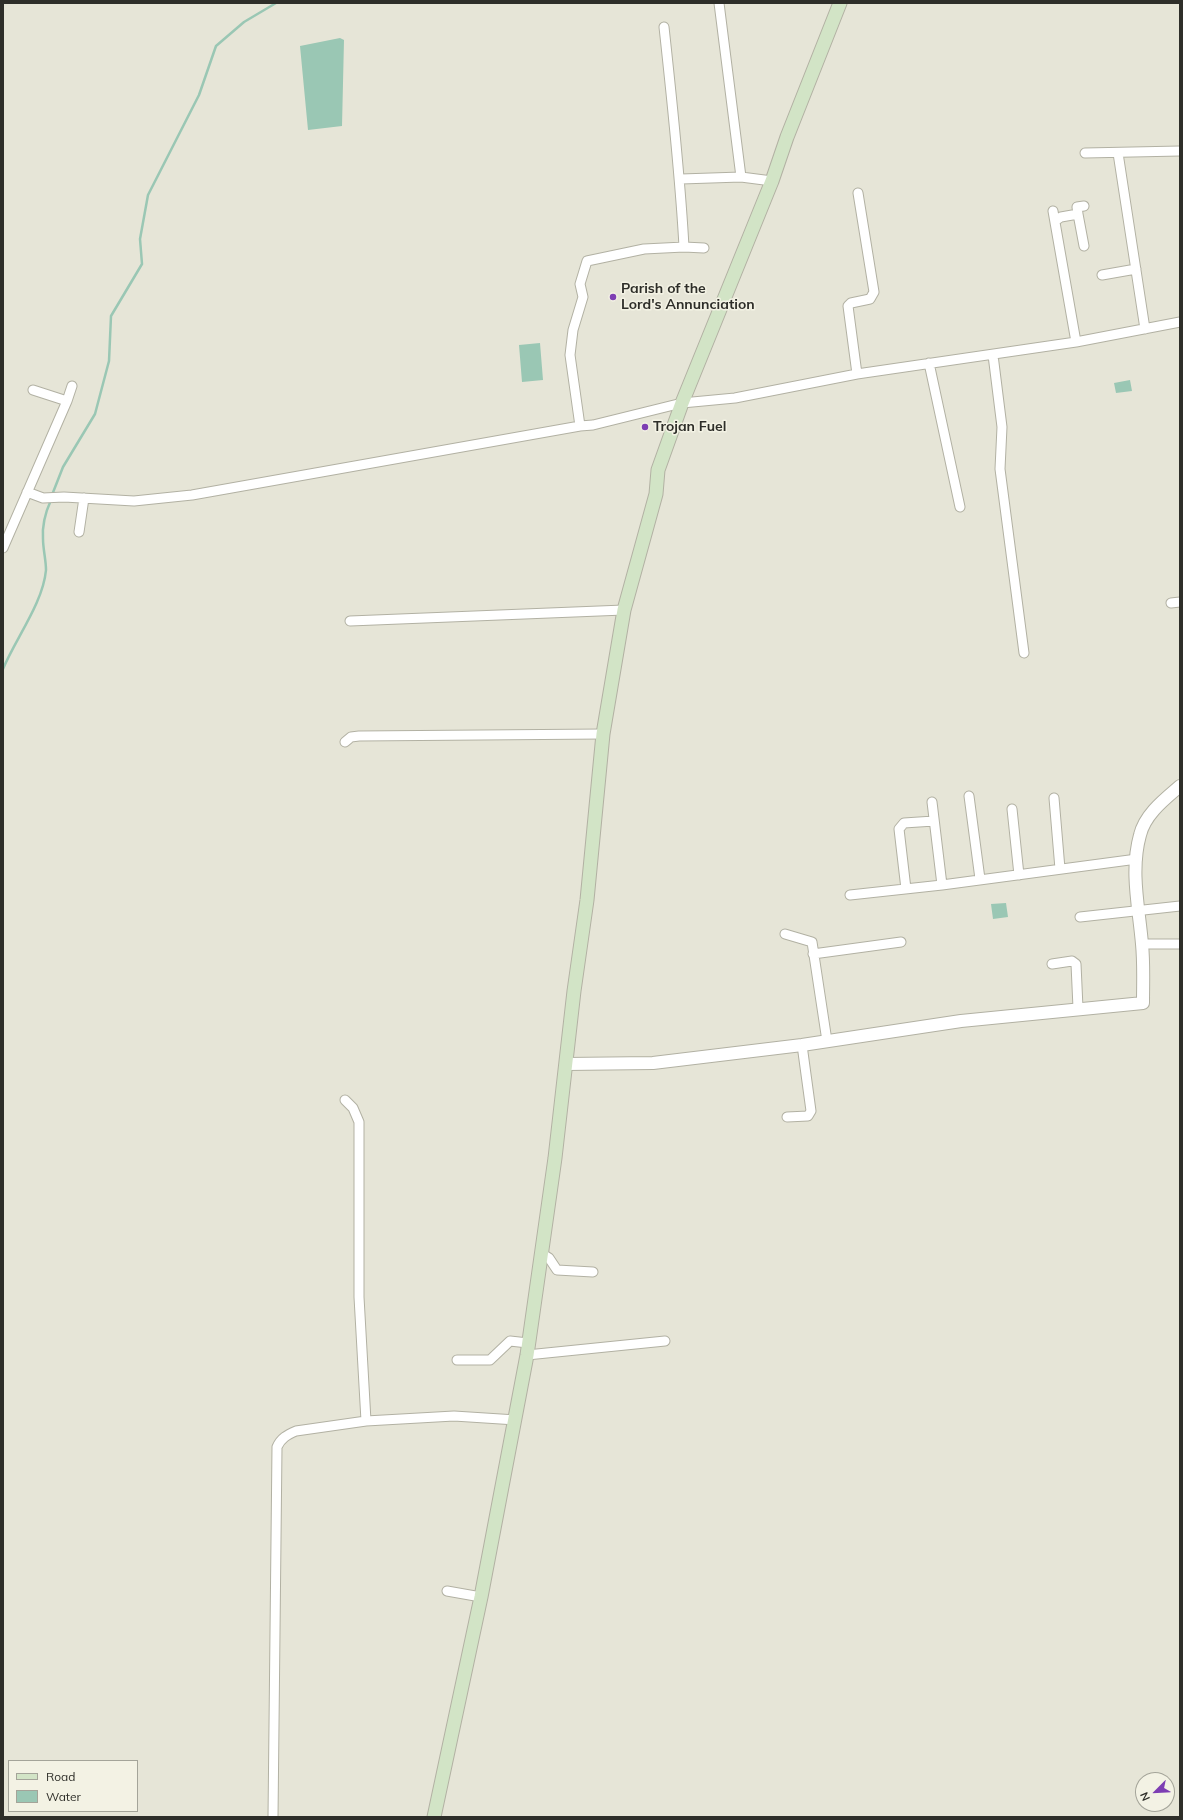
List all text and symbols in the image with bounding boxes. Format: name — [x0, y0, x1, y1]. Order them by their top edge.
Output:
place label: Parish of the Lord's Annunciation — [621, 281, 755, 314]
marker: Parish of the Lord's Annunciation — [608, 292, 618, 302]
place label: Trojan Fuel — [653, 419, 726, 435]
marker: Trojan Fuel — [640, 422, 650, 432]
legend — [8, 1760, 138, 1812]
text: Road — [46, 1769, 75, 1784]
north arrow — [1135, 1772, 1175, 1812]
text: Water — [46, 1789, 81, 1804]
text: N — [1137, 1790, 1153, 1803]

